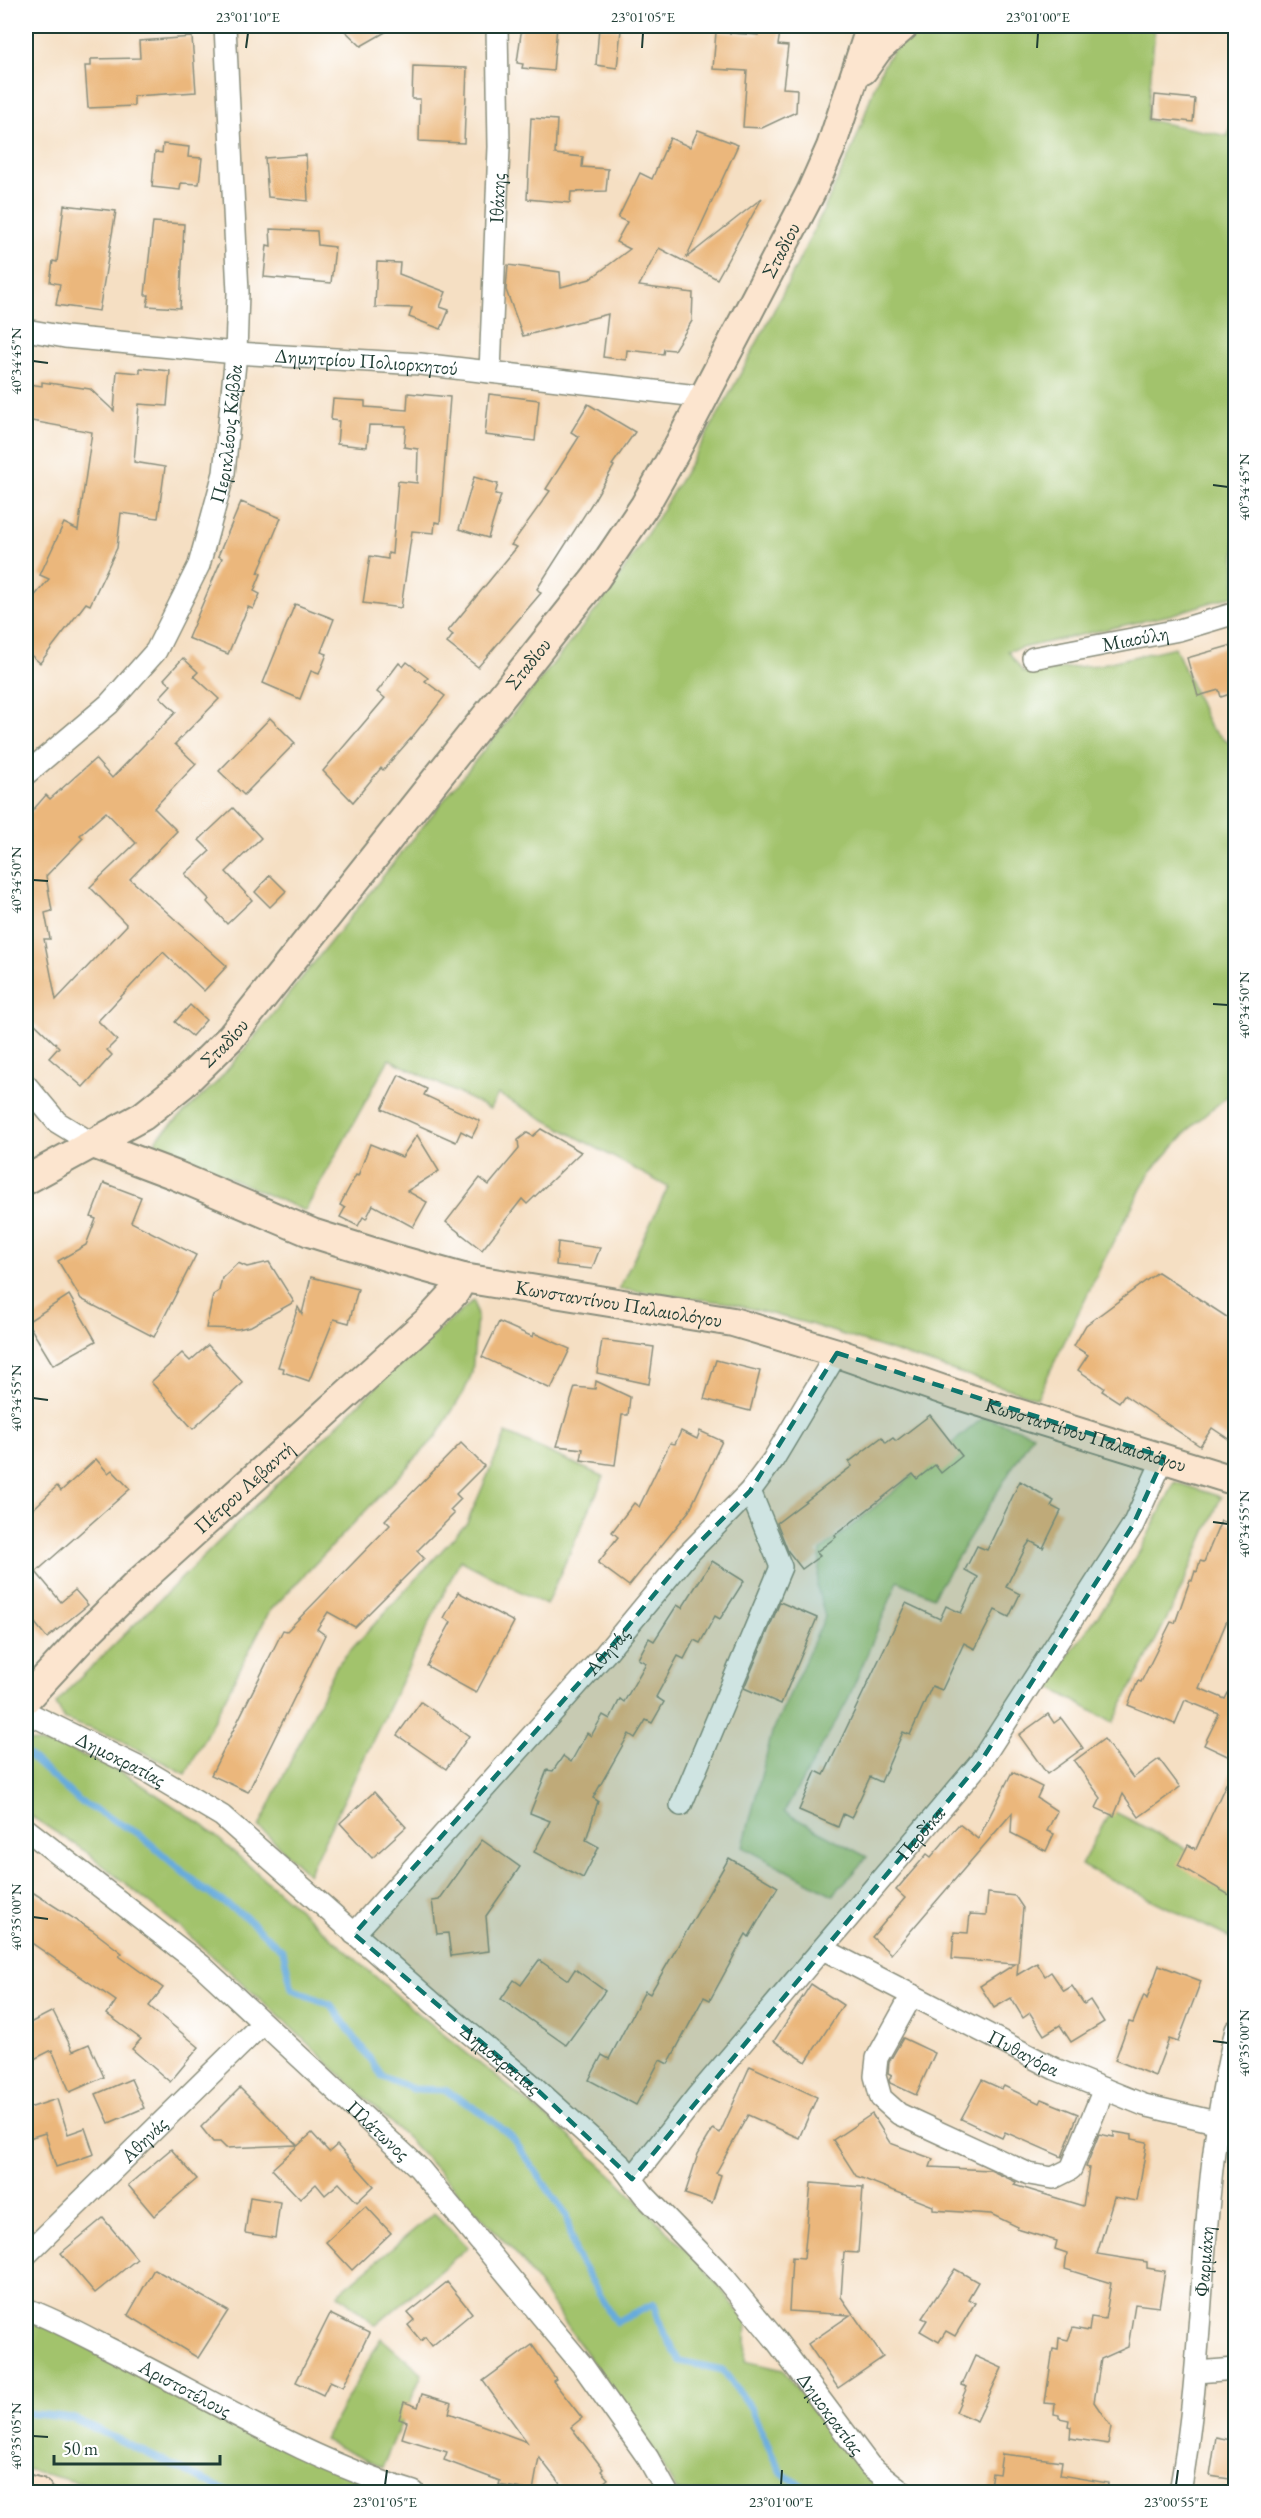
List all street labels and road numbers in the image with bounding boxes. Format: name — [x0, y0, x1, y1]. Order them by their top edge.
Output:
street label: Ιθάκης — [483, 173, 511, 224]
street label: Σταδίου — [755, 218, 806, 282]
street label: Δημητρίου Πολιορκητού — [274, 342, 459, 381]
street label: Περικλέους Κάβδα — [203, 362, 248, 506]
street label: Μιαούλη — [1100, 619, 1171, 658]
street label: Σταδίου — [499, 632, 557, 695]
street label: Σταδίου — [195, 1013, 254, 1073]
street label: Κωνσταντίνου Παλαιολόγου — [514, 1274, 724, 1333]
street label: Κωνσταντίνου Παλαιολόγου — [982, 1391, 1190, 1478]
street label: Πέτρου Λεβαντή — [188, 1435, 299, 1539]
street label: Αθηνάς — [579, 1621, 635, 1681]
street label: Δημοκρατίας — [72, 1726, 171, 1793]
street label: Περδίκα — [890, 1800, 951, 1866]
street label: Δημοκρατίας — [455, 2018, 547, 2100]
street label: Πυθαγόρα — [984, 2024, 1065, 2083]
street label: Πλάτωνος — [341, 2094, 416, 2166]
street label: Αθηνάς — [114, 2111, 173, 2169]
street label: Φαρμάκη — [1188, 2225, 1220, 2298]
street label: Αριστοτέλους — [134, 2353, 236, 2423]
street label: Δημοκρατίας — [791, 2367, 870, 2460]

